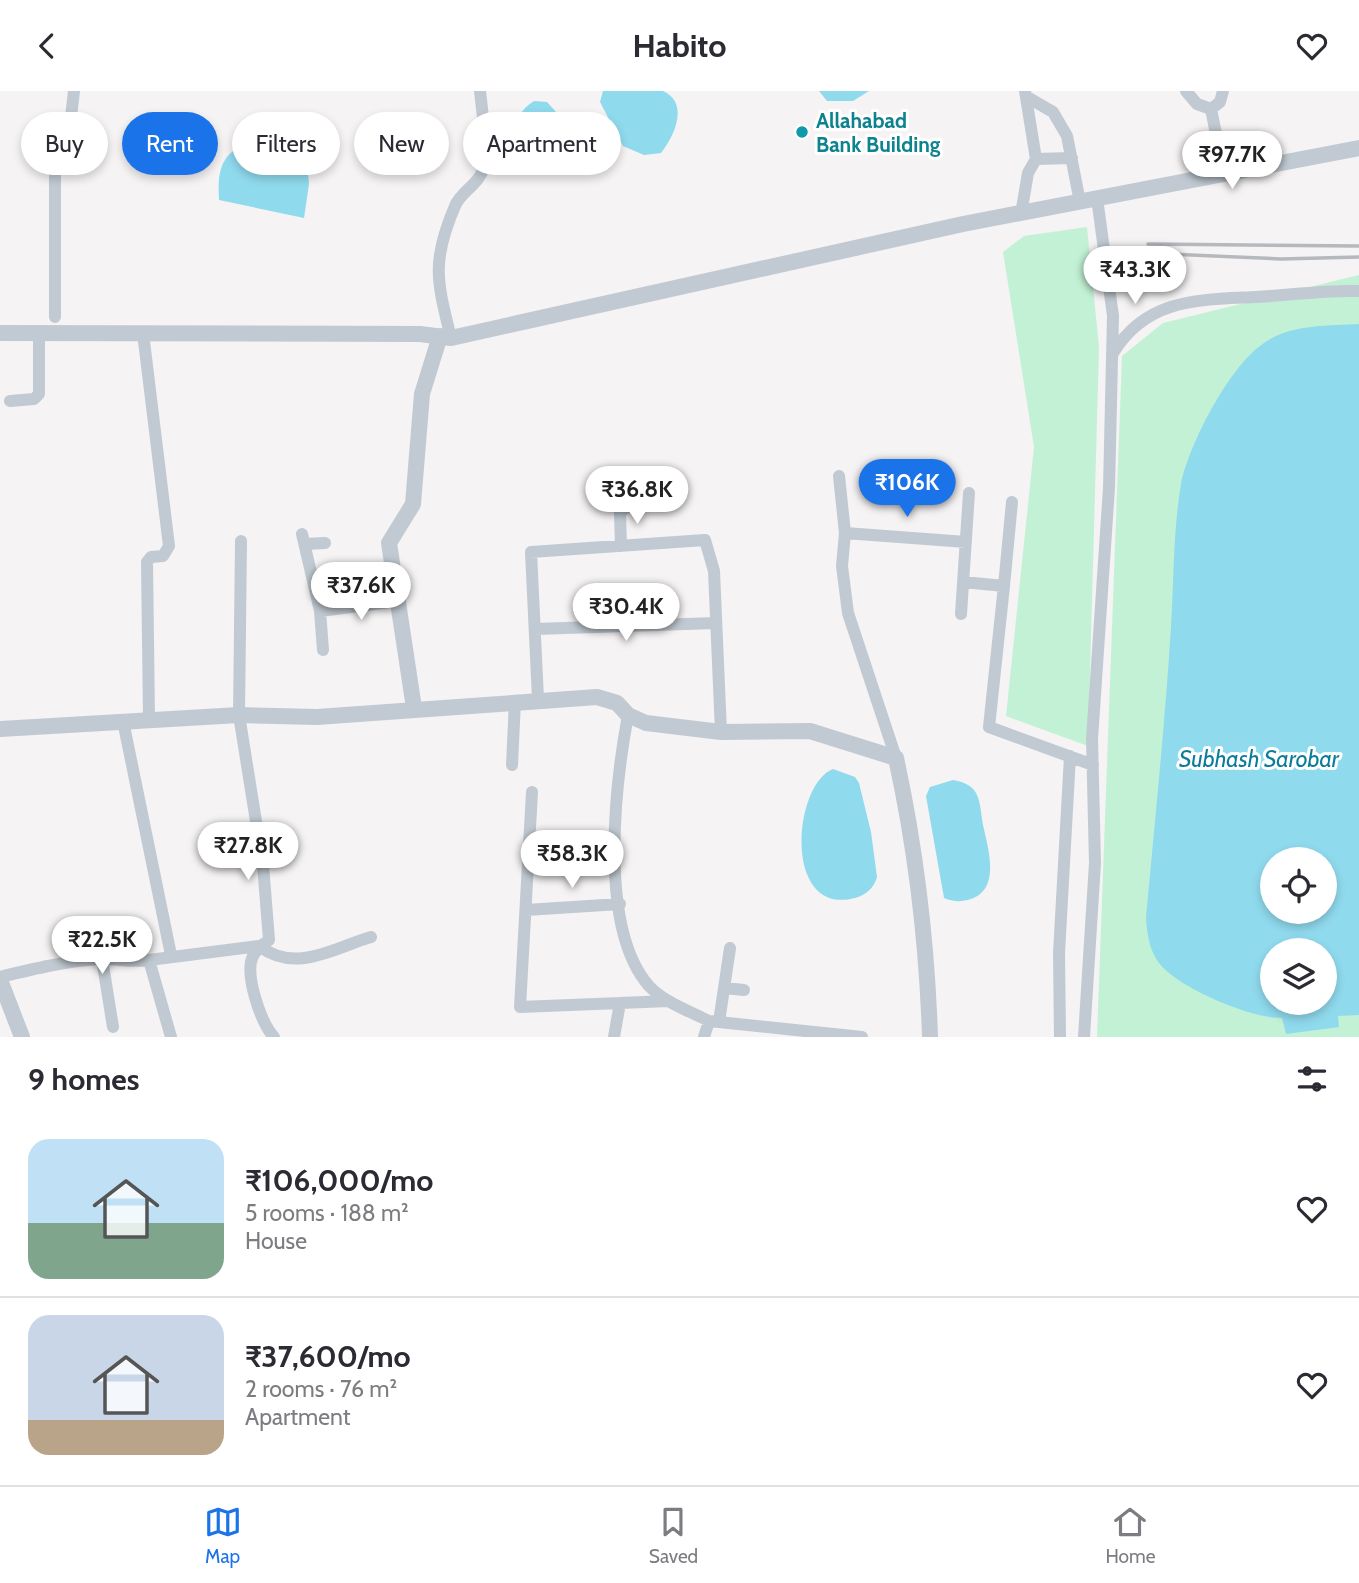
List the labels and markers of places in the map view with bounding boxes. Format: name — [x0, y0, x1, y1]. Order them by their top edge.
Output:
place label: Allahabad Bank Building — [816, 108, 941, 157]
marker: Allahabad Bank Building — [794, 124, 810, 140]
pin: ₹97.7K — [1175, 132, 1289, 191]
pin: ₹43.3K — [1078, 247, 1192, 306]
pin: ₹106K — [858, 459, 956, 519]
pin: ₹36.8K — [580, 467, 694, 526]
pin: ₹37.6K — [304, 563, 418, 622]
pin: ₹30.4K — [569, 583, 683, 643]
pin: ₹27.8K — [191, 823, 305, 882]
pin: ₹58.3K — [515, 831, 629, 890]
pin: ₹22.5K — [45, 917, 159, 976]

